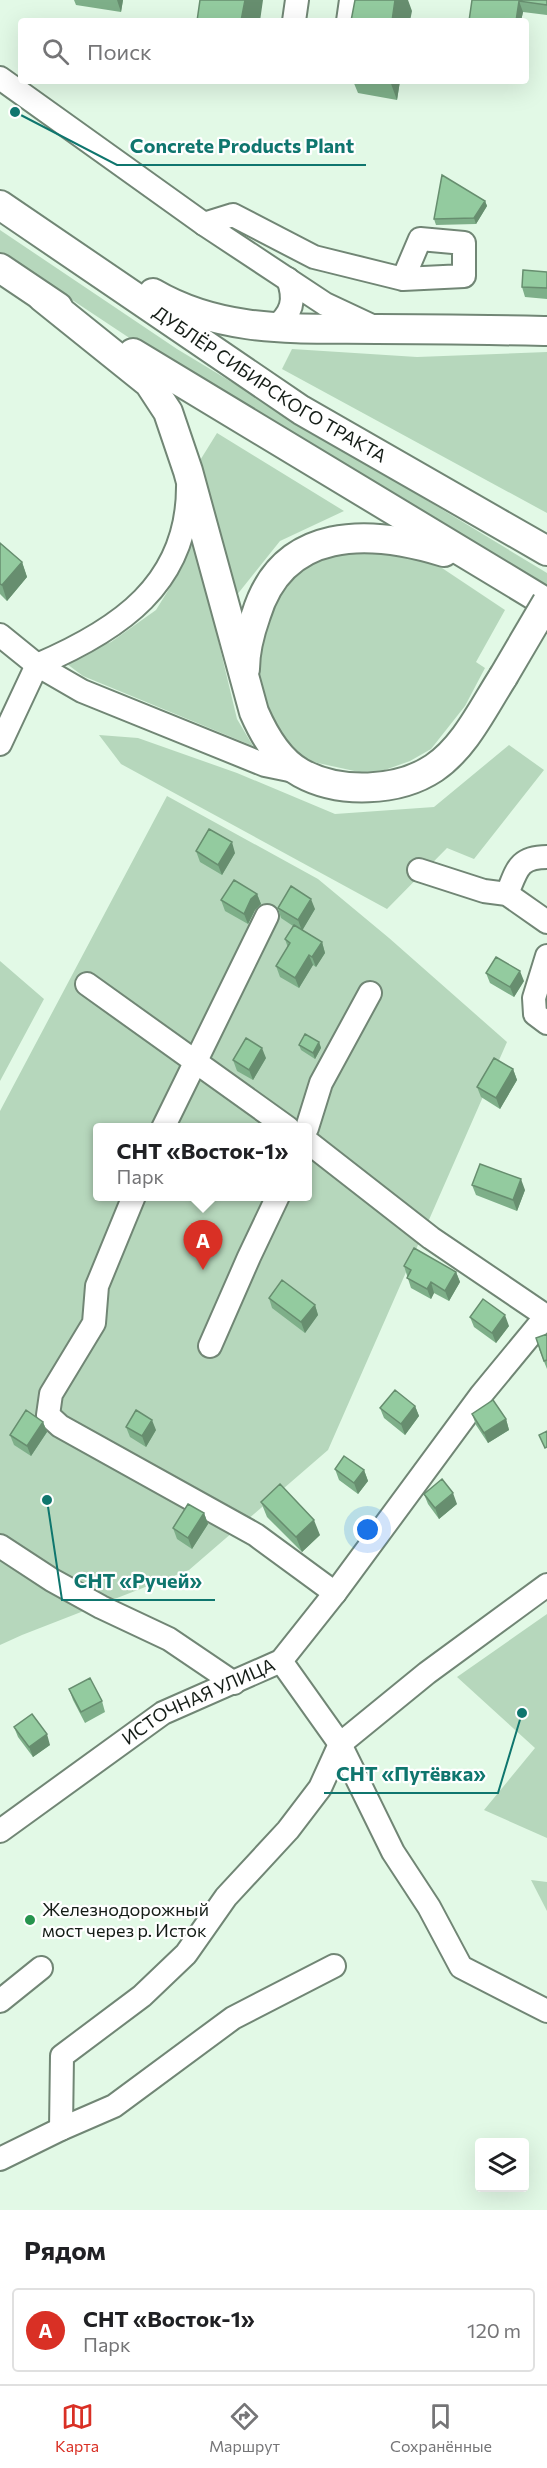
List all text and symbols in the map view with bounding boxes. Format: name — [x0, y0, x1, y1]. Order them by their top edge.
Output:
search box — [18, 18, 529, 84]
icon: search — [39, 35, 72, 68]
text: Поиск — [87, 38, 152, 65]
callout: Concrete Products Plant — [117, 127, 366, 165]
text: Concrete Products Plant — [130, 133, 354, 157]
street label: ДУБЛЁР СИБИРСКОГО ТРАКТА — [149, 301, 391, 467]
popup — [93, 1123, 312, 1201]
text: СНТ «Восток-1» — [117, 1137, 288, 1164]
text: Парк — [117, 1164, 164, 1188]
pin: A — [184, 1220, 222, 1270]
your location — [353, 1515, 382, 1544]
callout: СНТ «Ручей» — [62, 1562, 215, 1600]
text: СНТ «Ручей» — [74, 1568, 202, 1592]
street label: ИСТОЧНАЯ УЛИЦА — [117, 1653, 278, 1749]
callout: СНТ «Путёвка» — [324, 1755, 498, 1793]
text: СНТ «Путёвка» — [336, 1761, 486, 1785]
place label: Железнодорожный мост через р. Исток — [42, 1898, 209, 1941]
marker: Железнодорожный мост через р. Исток — [23, 1913, 37, 1927]
map controls — [475, 2138, 529, 2192]
button: layers — [475, 2138, 529, 2192]
text: Рядом — [24, 2234, 106, 2265]
text: СНТ «Восток-1» — [83, 2305, 255, 2332]
text: A — [38, 2318, 53, 2342]
text: 120 m — [467, 2318, 521, 2342]
text: Парк — [83, 2332, 131, 2356]
tab: Карта — [55, 2400, 99, 2455]
tab: Маршрут — [209, 2400, 280, 2455]
tab: Сохранённые — [390, 2400, 492, 2455]

